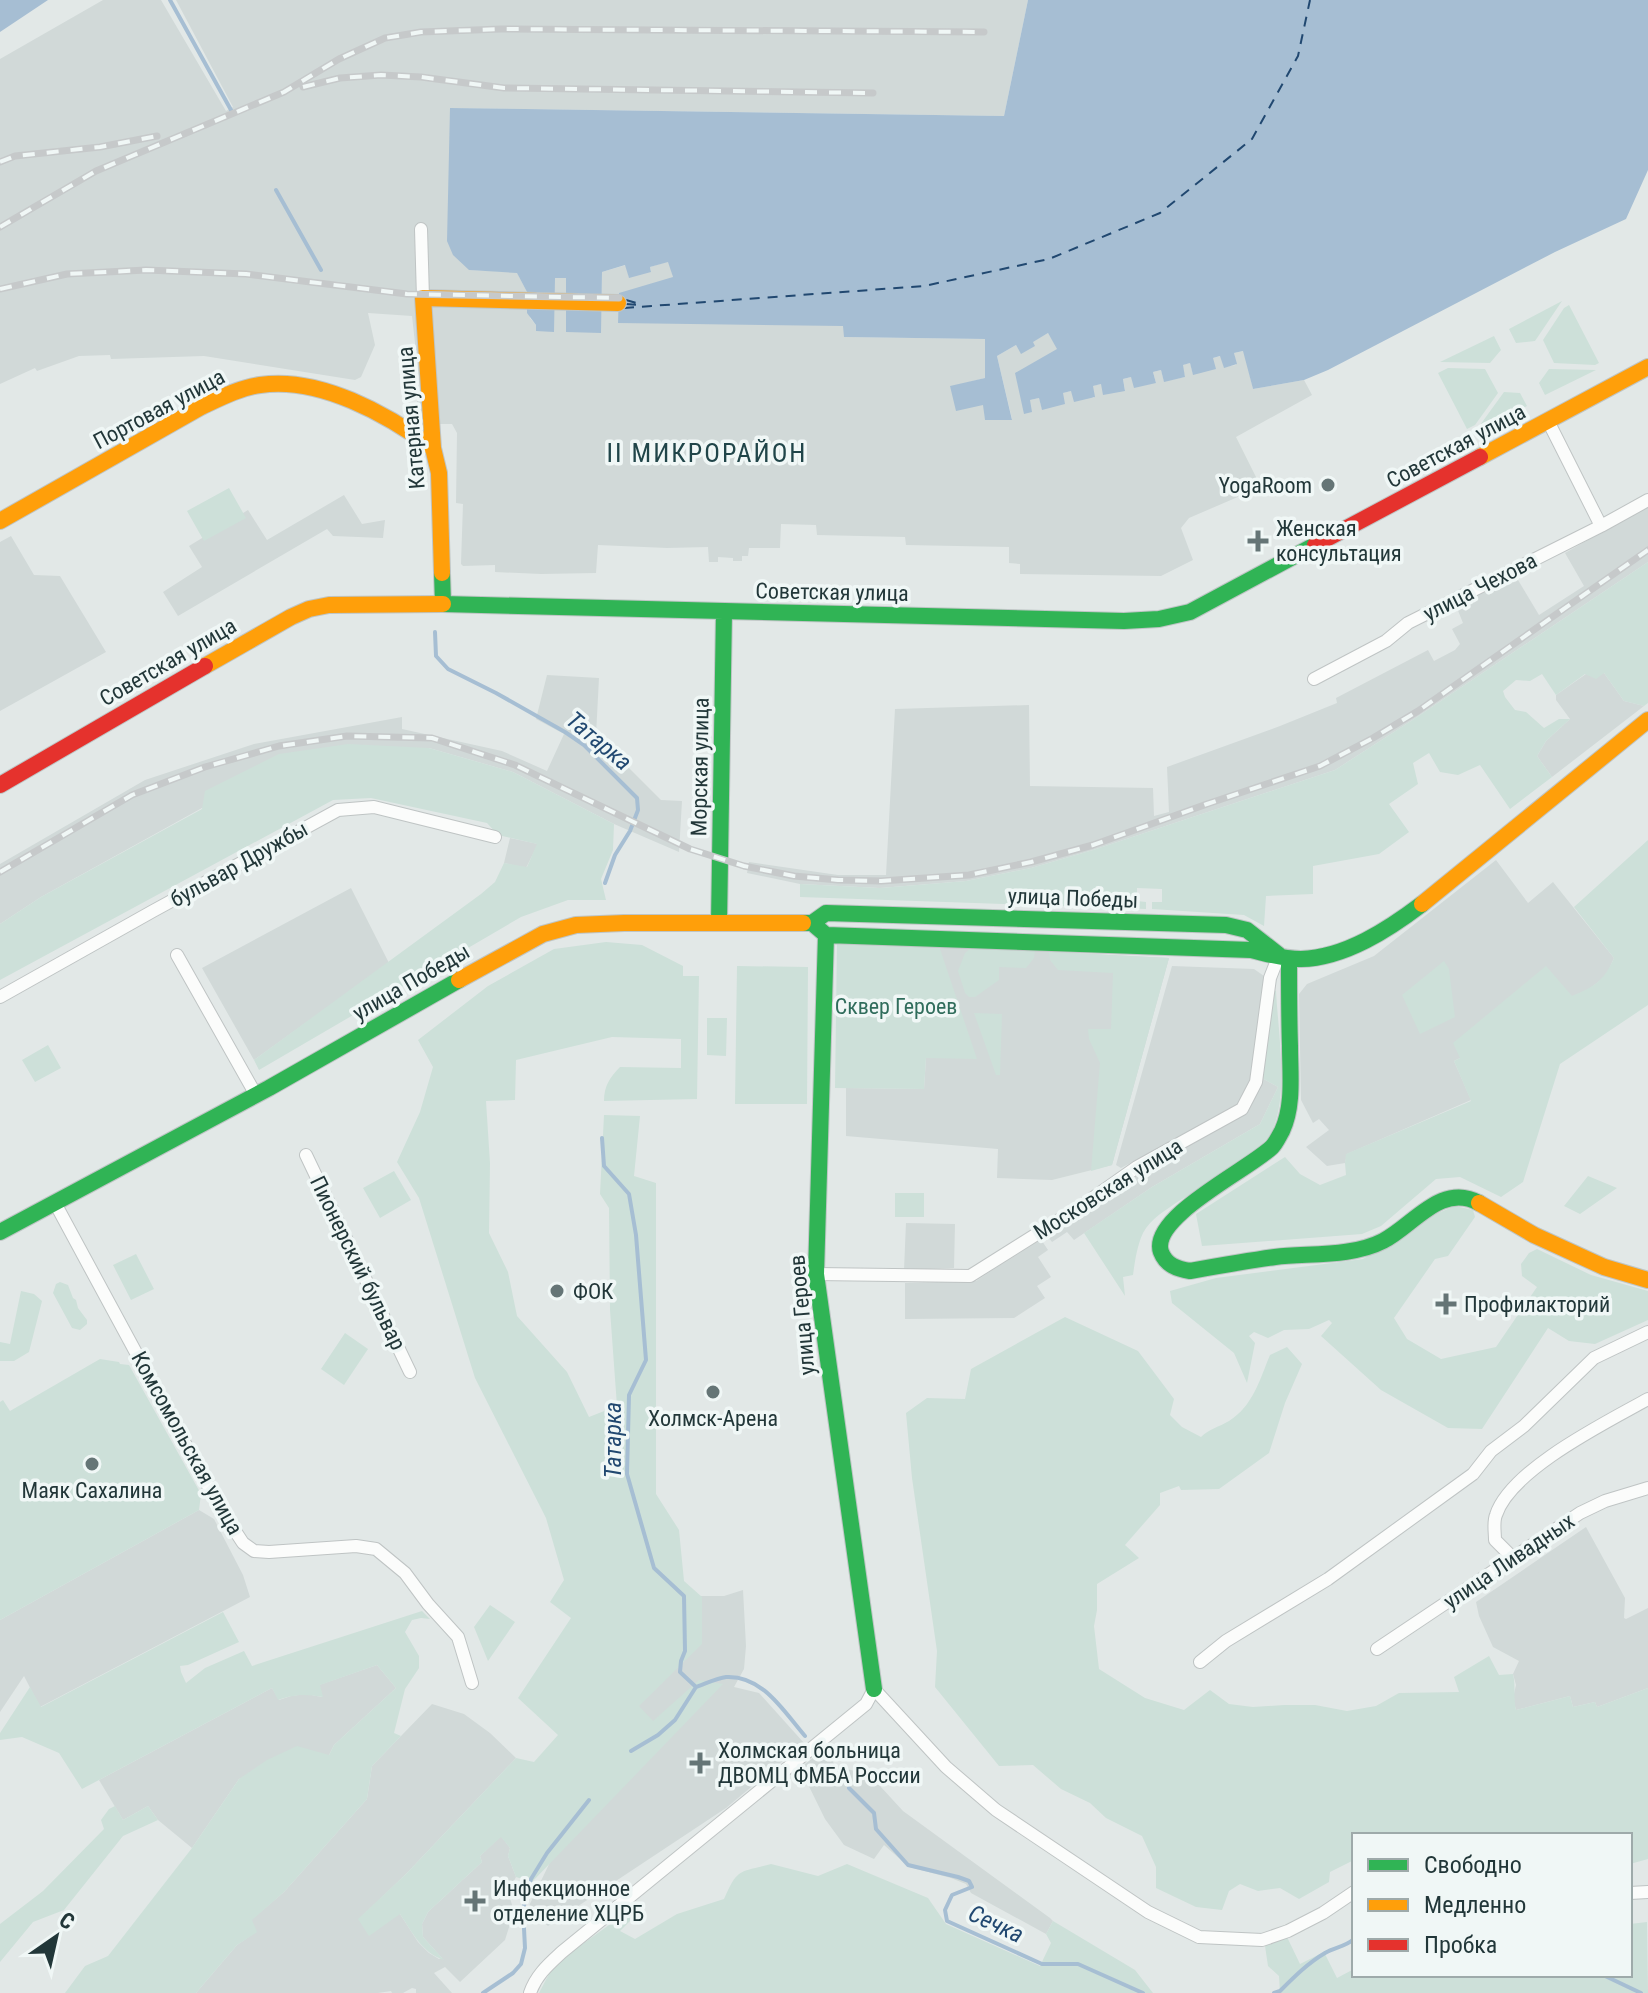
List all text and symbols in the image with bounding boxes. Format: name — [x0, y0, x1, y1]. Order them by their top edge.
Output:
street label: Катерная улица — [392, 346, 430, 490]
street label: Портовая улица — [89, 364, 229, 454]
street label: Советская улица — [1382, 399, 1530, 493]
district label: II МИКРОРАЙОН — [607, 438, 807, 468]
place label: YogaRoom — [1218, 473, 1312, 498]
marker: YogaRoom — [1319, 476, 1337, 494]
place label: Женская консультация — [1276, 516, 1402, 566]
marker: Женская консультация — [1247, 530, 1269, 552]
street label: улица Чехова — [1419, 548, 1541, 626]
street label: Советская улица — [755, 578, 909, 606]
street label: Советская улица — [95, 613, 241, 711]
street label: Морская улица — [686, 697, 714, 837]
water label: Татарка — [561, 706, 637, 776]
street label: бульвар Дружбы — [166, 816, 312, 912]
street label: улица Победы — [1007, 883, 1139, 913]
street label: улица Победы — [348, 938, 474, 1026]
park label: Сквер Героев — [835, 994, 957, 1019]
street label: Московская улица — [1029, 1133, 1187, 1245]
street label: Пионерский бульвар — [305, 1172, 411, 1354]
street label: улица Героев — [784, 1254, 820, 1376]
place label: ФОК — [573, 1279, 614, 1304]
marker: ФОК — [548, 1282, 566, 1300]
place label: Профилакторий — [1464, 1292, 1610, 1317]
marker: Профилакторий — [1435, 1293, 1457, 1315]
street label: Комсомольская улица — [126, 1347, 248, 1539]
marker: Холмск-Арена — [704, 1383, 722, 1401]
water label: Татарка — [599, 1402, 627, 1478]
place label: Холмск-Арена — [648, 1406, 778, 1431]
marker: Маяк Сахалина — [83, 1455, 101, 1473]
place label: Маяк Сахалина — [22, 1478, 162, 1503]
street label: улица Ливадных — [1439, 1508, 1579, 1614]
place label: Холмская больница ДВОМЦ ФМБА России — [718, 1738, 921, 1788]
marker: Холмская больница ДВОМЦ ФМБА России — [689, 1752, 711, 1774]
legend — [1352, 1833, 1632, 1977]
text: Свободно — [1424, 1851, 1522, 1879]
place label: Инфекционное отделение ХЦРБ — [493, 1876, 644, 1926]
marker: Инфекционное отделение ХЦРБ — [464, 1890, 486, 1912]
text: Медленно — [1424, 1891, 1526, 1919]
north arrow — [16, 1897, 96, 1977]
water label: Сечка — [964, 1899, 1028, 1949]
text: С — [55, 1907, 79, 1935]
text: Пробка — [1424, 1931, 1497, 1959]

